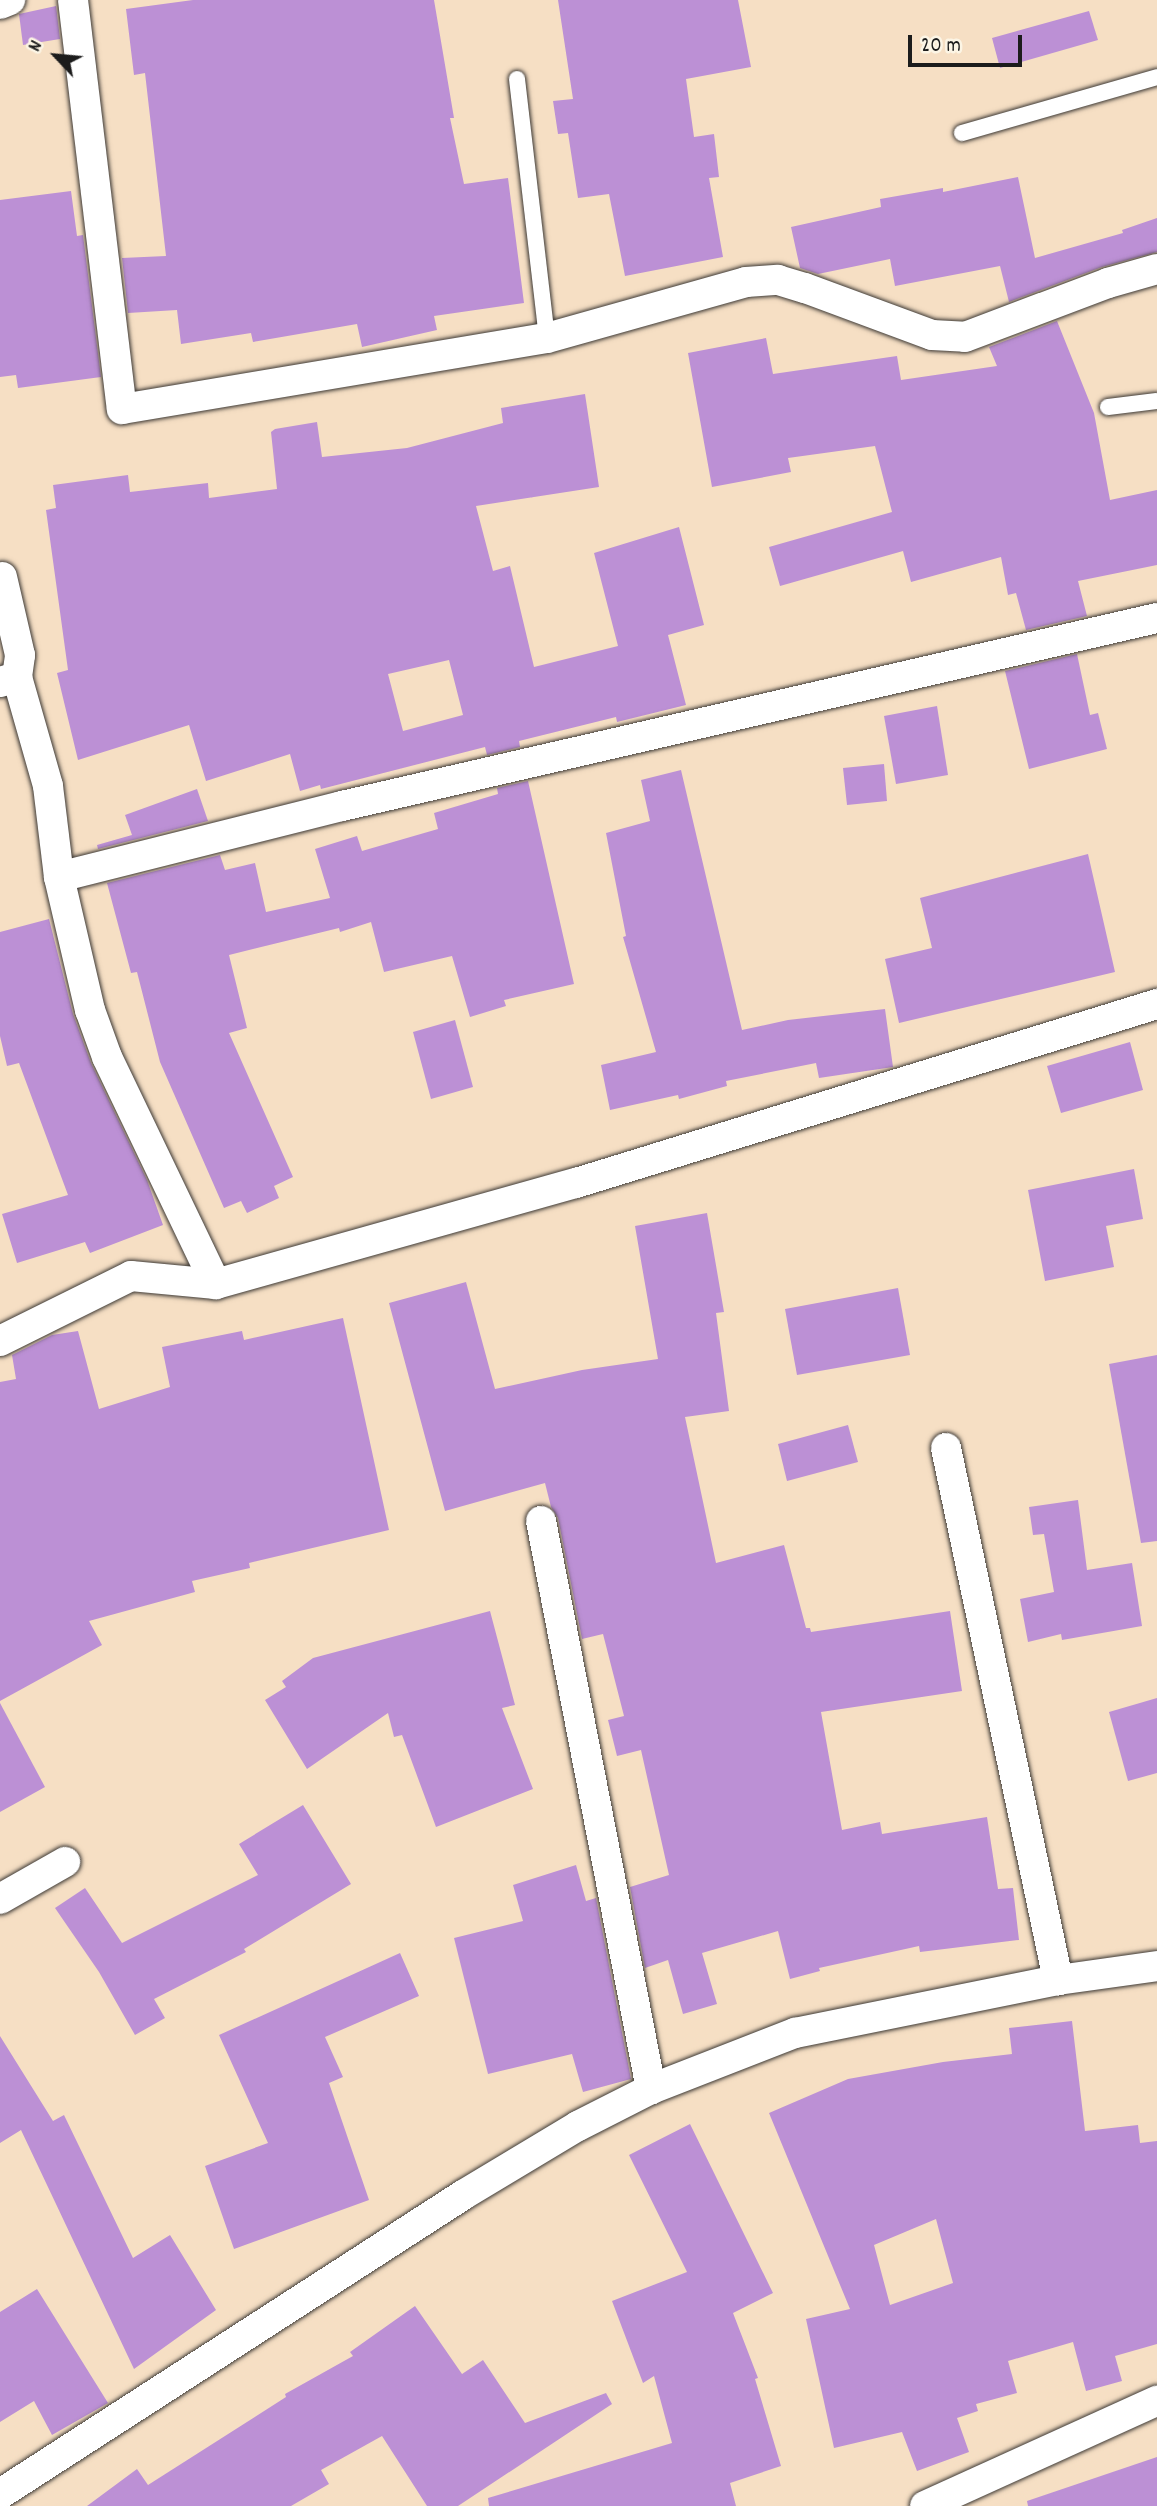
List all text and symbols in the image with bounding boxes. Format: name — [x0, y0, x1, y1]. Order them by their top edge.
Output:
north arrow — [21, 21, 91, 91]
scale bar — [912, 21, 1026, 65]
text: 20 m — [921, 32, 961, 62]
text: N — [22, 36, 51, 57]

